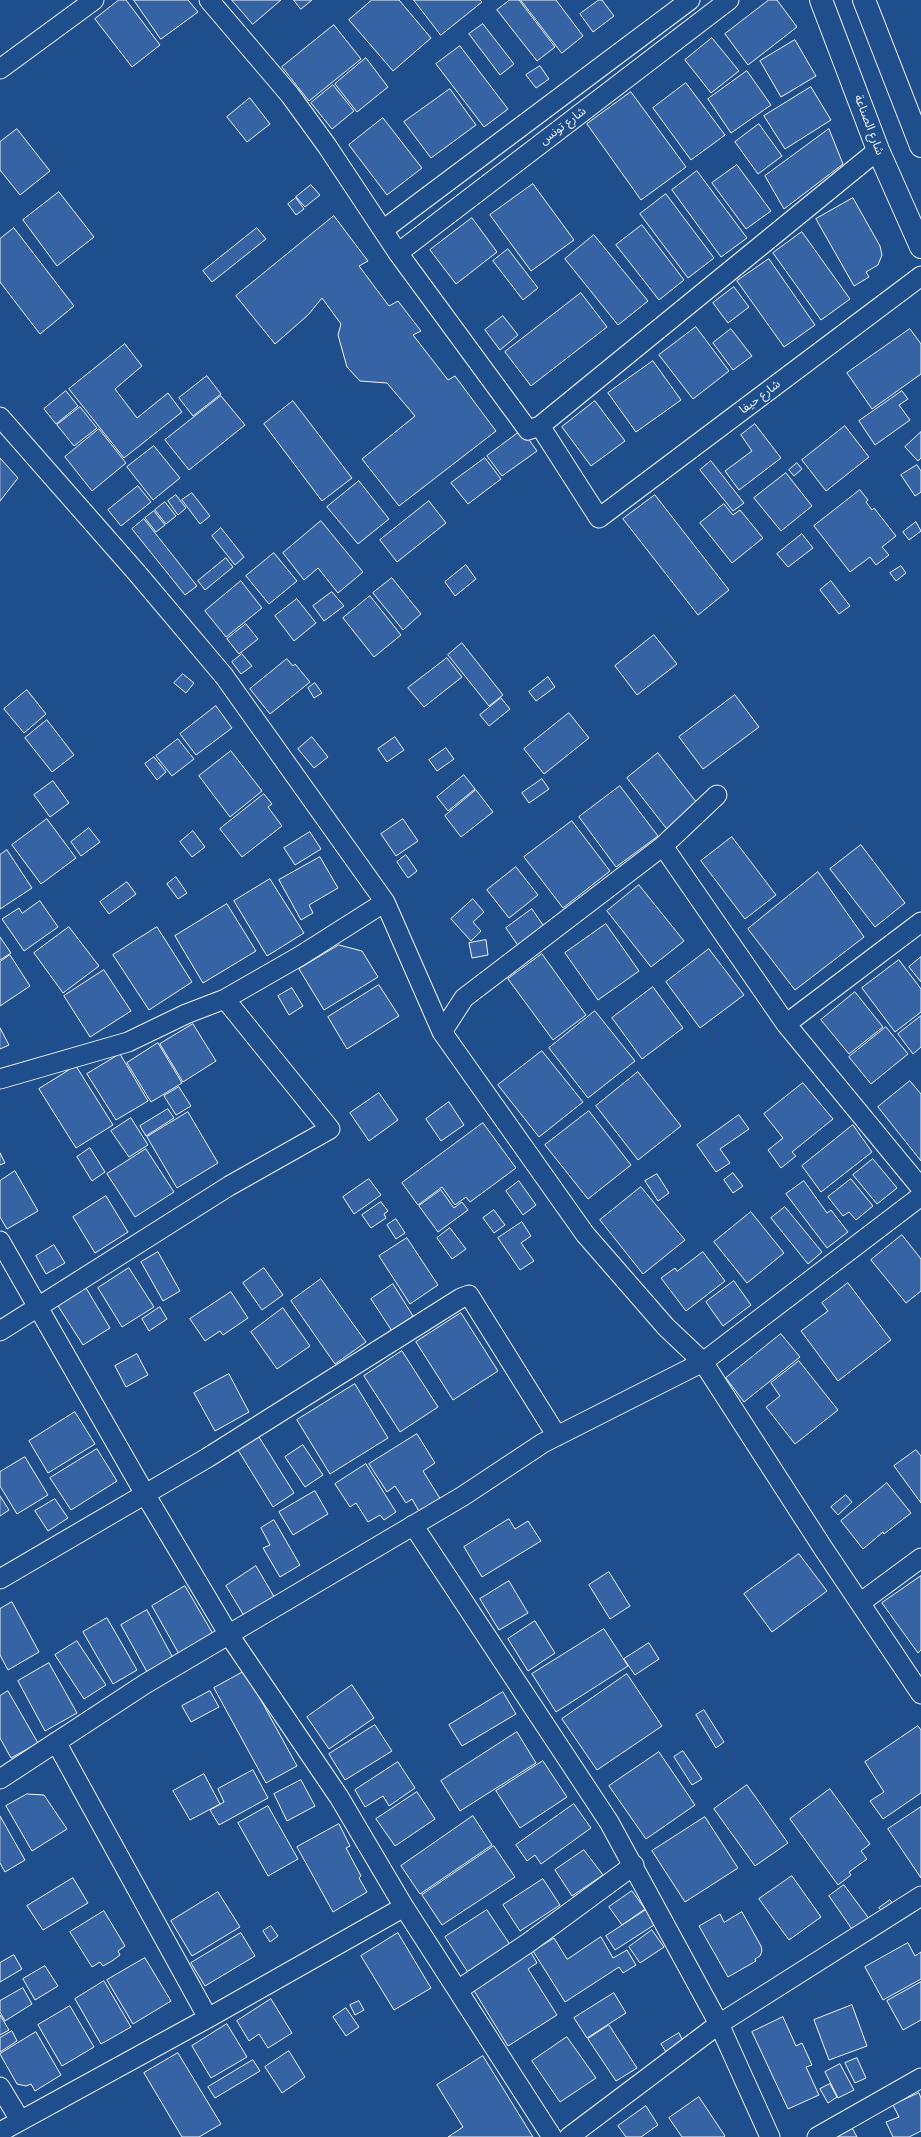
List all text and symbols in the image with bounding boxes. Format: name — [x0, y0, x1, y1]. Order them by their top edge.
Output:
street label: شارع الصناعة — [851, 93, 887, 157]
street label: شارع تونس — [537, 104, 589, 148]
street label: شارع حيفا — [737, 377, 783, 417]

